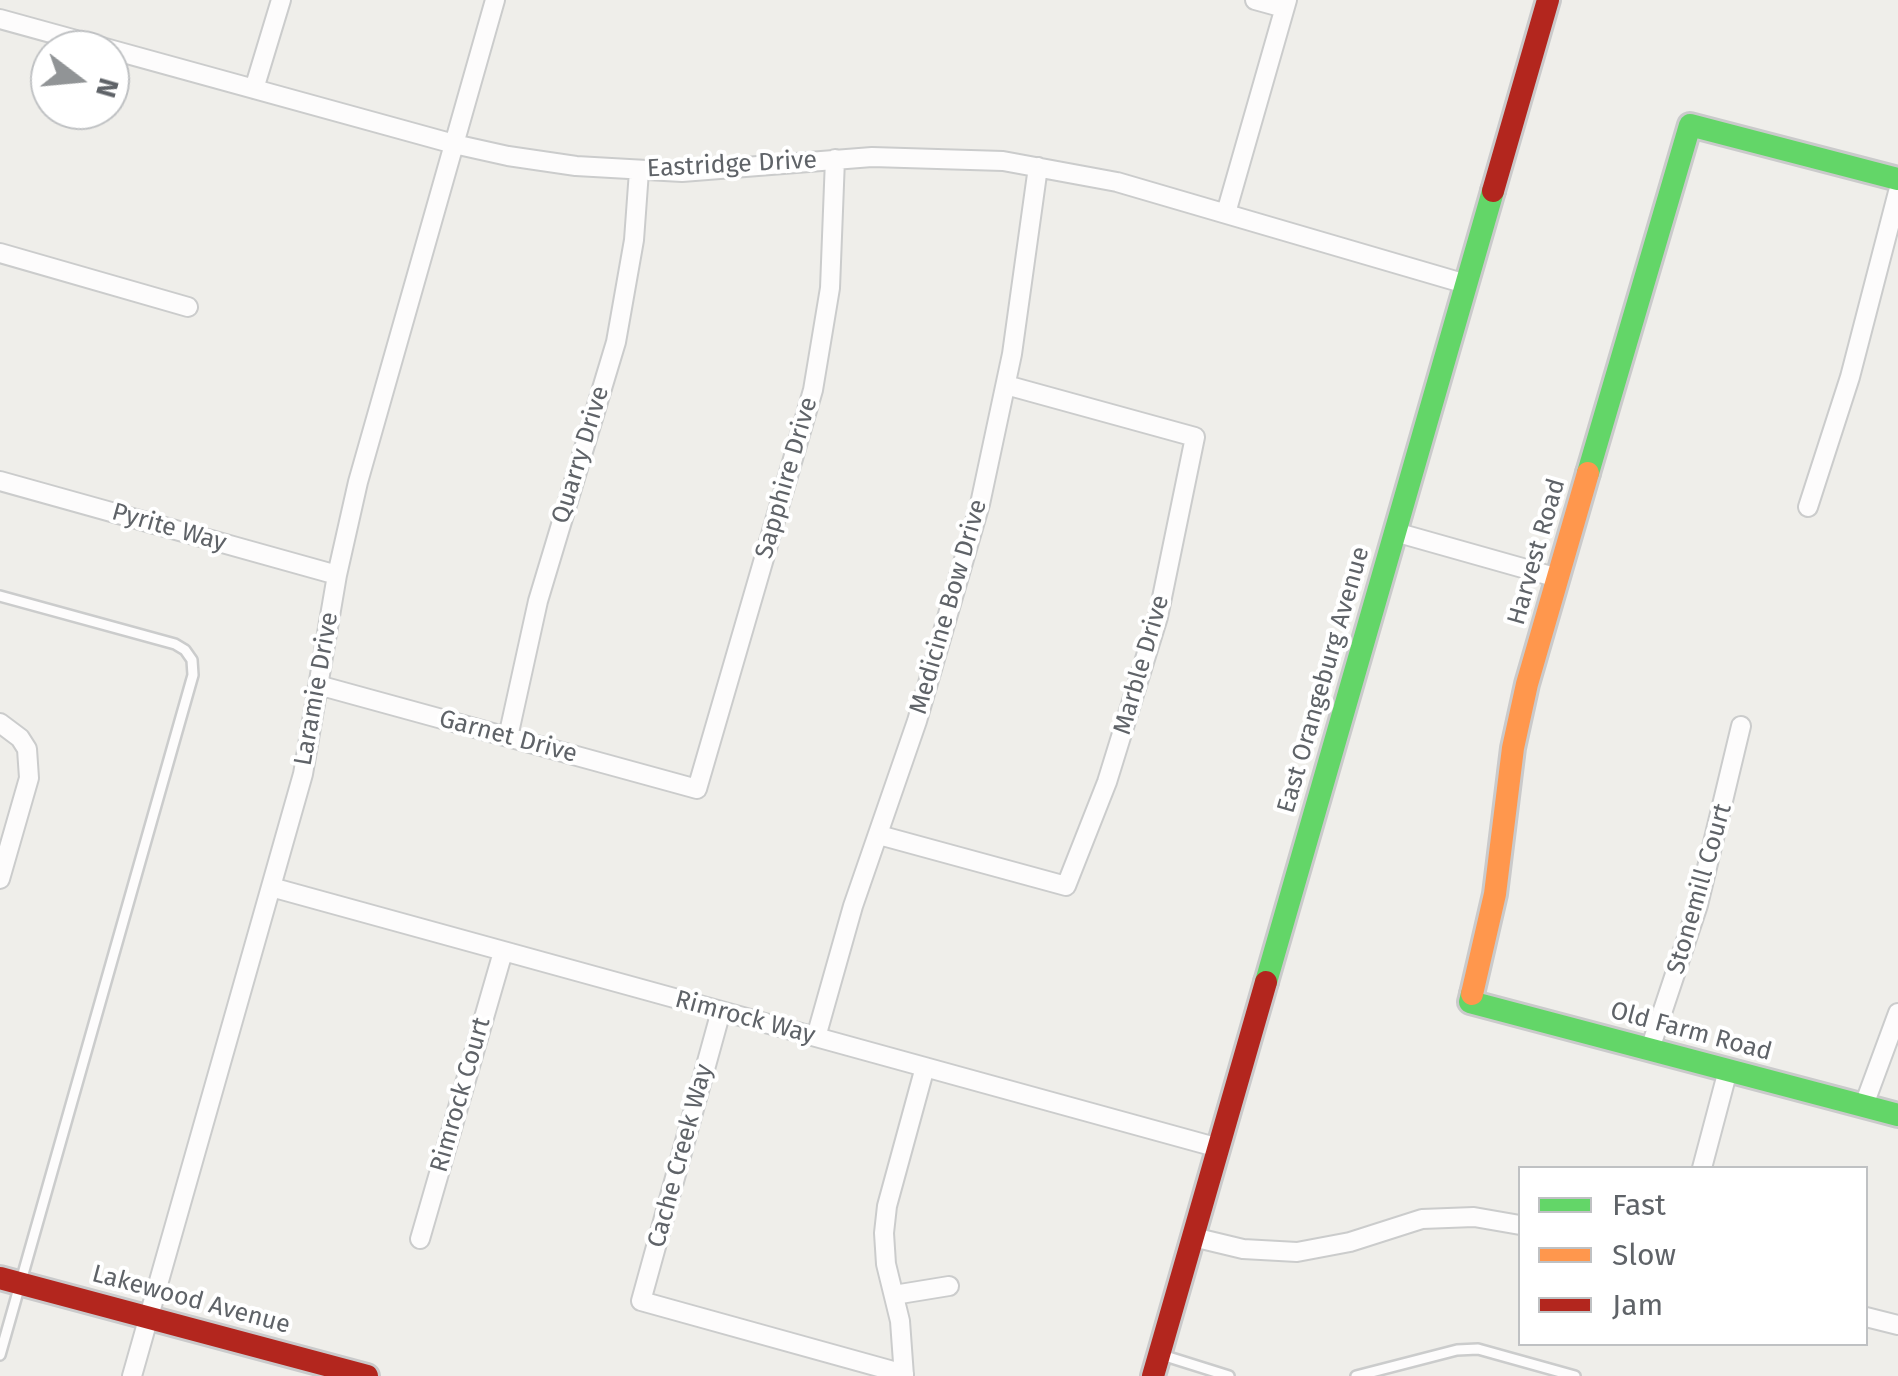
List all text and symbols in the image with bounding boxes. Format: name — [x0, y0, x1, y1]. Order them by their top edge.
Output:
north arrow — [30, 30, 130, 130]
text: N — [89, 74, 126, 101]
street label: Eastridge Drive — [646, 146, 818, 184]
street label: Quarry Drive — [546, 383, 616, 527]
street label: Sapphire Drive — [750, 394, 824, 562]
street label: Harvest Road — [1502, 475, 1572, 629]
street label: Medicine Bow Drive — [904, 496, 994, 718]
street label: Pyrite Way — [108, 497, 230, 559]
street label: East Orangeburg Avenue — [1272, 543, 1376, 817]
street label: Marble Drive — [1108, 592, 1176, 738]
street label: Laramie Drive — [289, 610, 345, 768]
street label: Garnet Drive — [436, 704, 580, 770]
street label: Stonemill Court — [1661, 800, 1739, 978]
street label: Rimrock Way — [672, 985, 818, 1051]
street label: Old Farm Road — [1607, 996, 1775, 1068]
street label: Rimrock Court — [425, 1014, 497, 1176]
street label: Cache Creek Way — [642, 1061, 720, 1251]
legend — [1518, 1166, 1868, 1346]
text: Fast — [1612, 1187, 1666, 1223]
text: Slow — [1612, 1237, 1676, 1273]
street label: Lakewood Avenue — [89, 1259, 293, 1341]
text: Jam — [1612, 1287, 1663, 1323]

